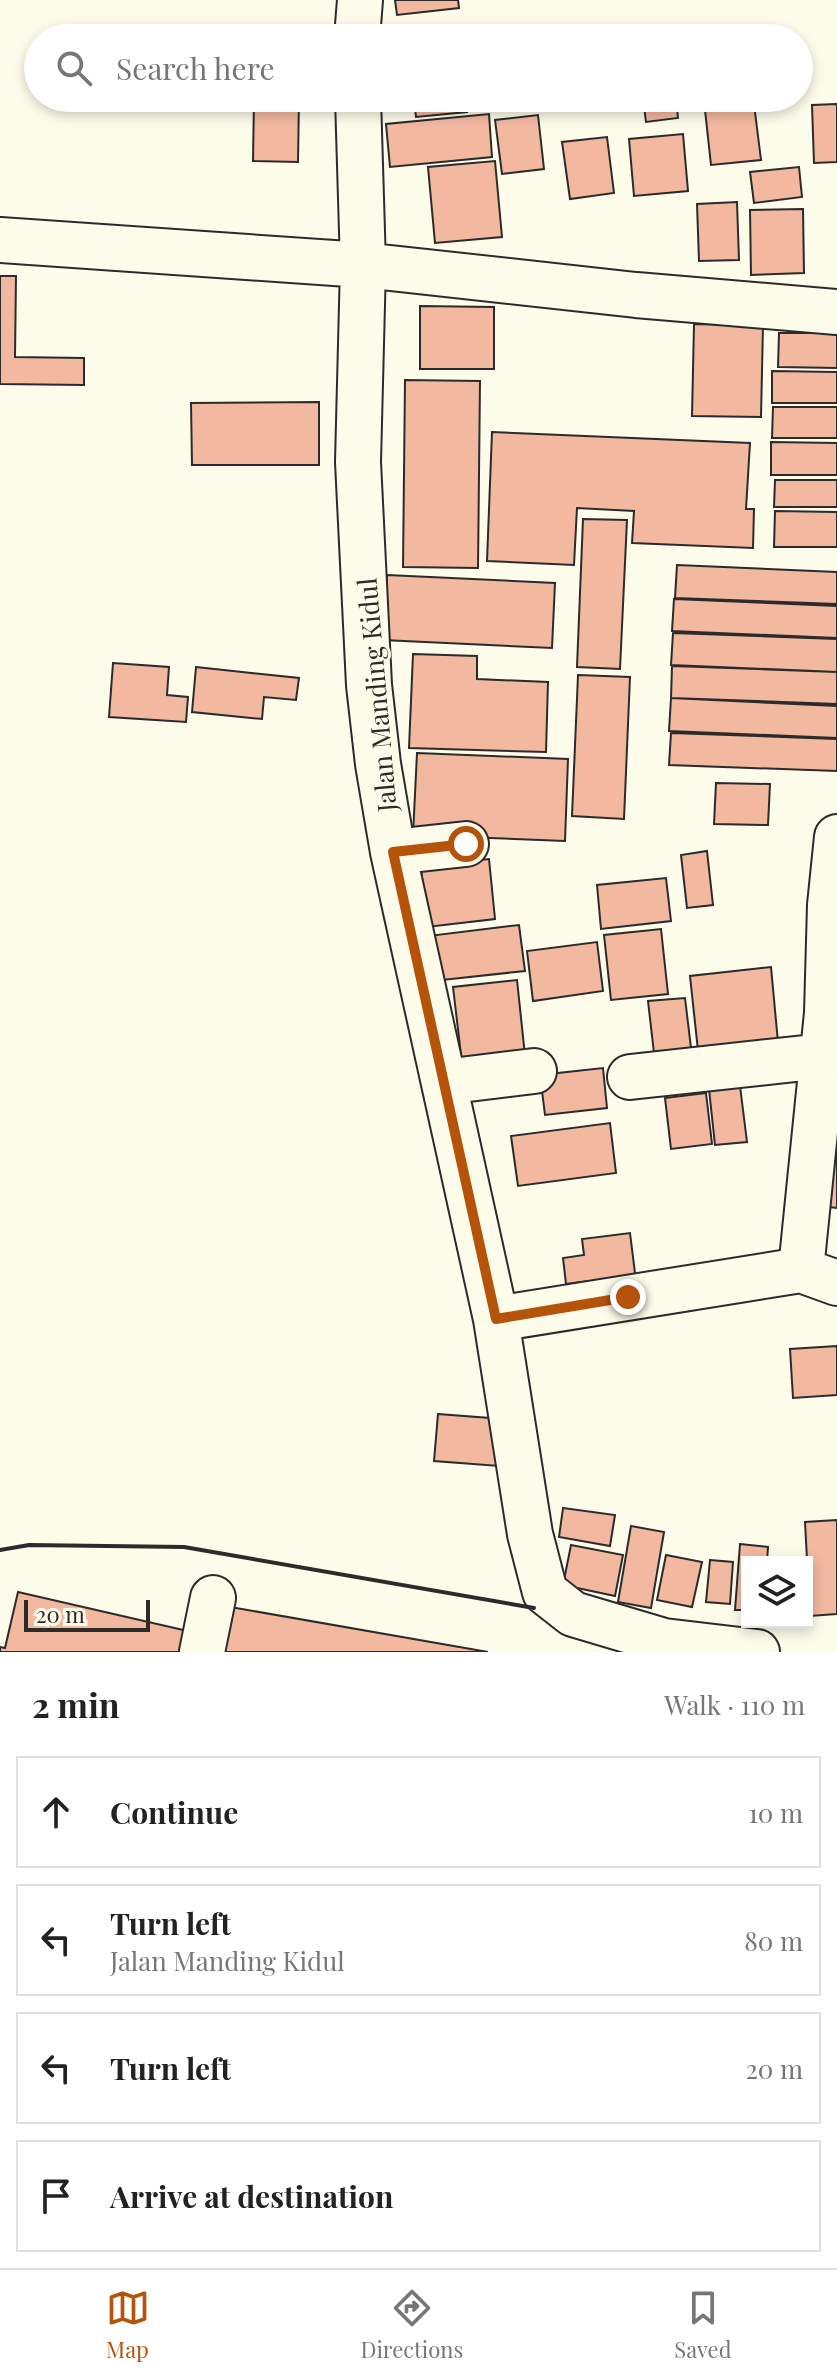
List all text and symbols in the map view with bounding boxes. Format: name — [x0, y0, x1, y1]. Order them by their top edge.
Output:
search box — [24, 24, 813, 112]
icon: search — [52, 46, 96, 90]
text: Search here — [116, 48, 275, 88]
street label: Jalan Manding Kidul — [348, 577, 404, 814]
route start — [448, 826, 484, 862]
route end — [610, 1279, 646, 1315]
map controls — [741, 1556, 813, 1628]
button: layers — [741, 1556, 813, 1628]
scale bar — [24, 1596, 150, 1632]
text: 20 m — [36, 1599, 85, 1629]
text: 2 min — [32, 1681, 120, 1727]
text: Walk · 110 m — [664, 1687, 805, 1722]
icon: ahead — [34, 1790, 78, 1834]
text: Continue — [110, 1792, 238, 1832]
text: 10 m — [748, 1795, 803, 1830]
text: Turn left — [110, 1903, 231, 1943]
icon: left — [34, 1918, 78, 1962]
text: 80 m — [744, 1923, 803, 1958]
text: Jalan Manding Kidul — [110, 1943, 345, 1978]
icon: left — [34, 2046, 78, 2090]
text: Turn left — [110, 2048, 231, 2088]
text: 20 m — [745, 2051, 803, 2086]
icon: arrive — [34, 2174, 78, 2218]
text: Arrive at destination — [110, 2176, 393, 2216]
tab: Map — [106, 2286, 150, 2364]
tab: Directions — [361, 2286, 463, 2364]
tab: Saved — [674, 2286, 732, 2364]

